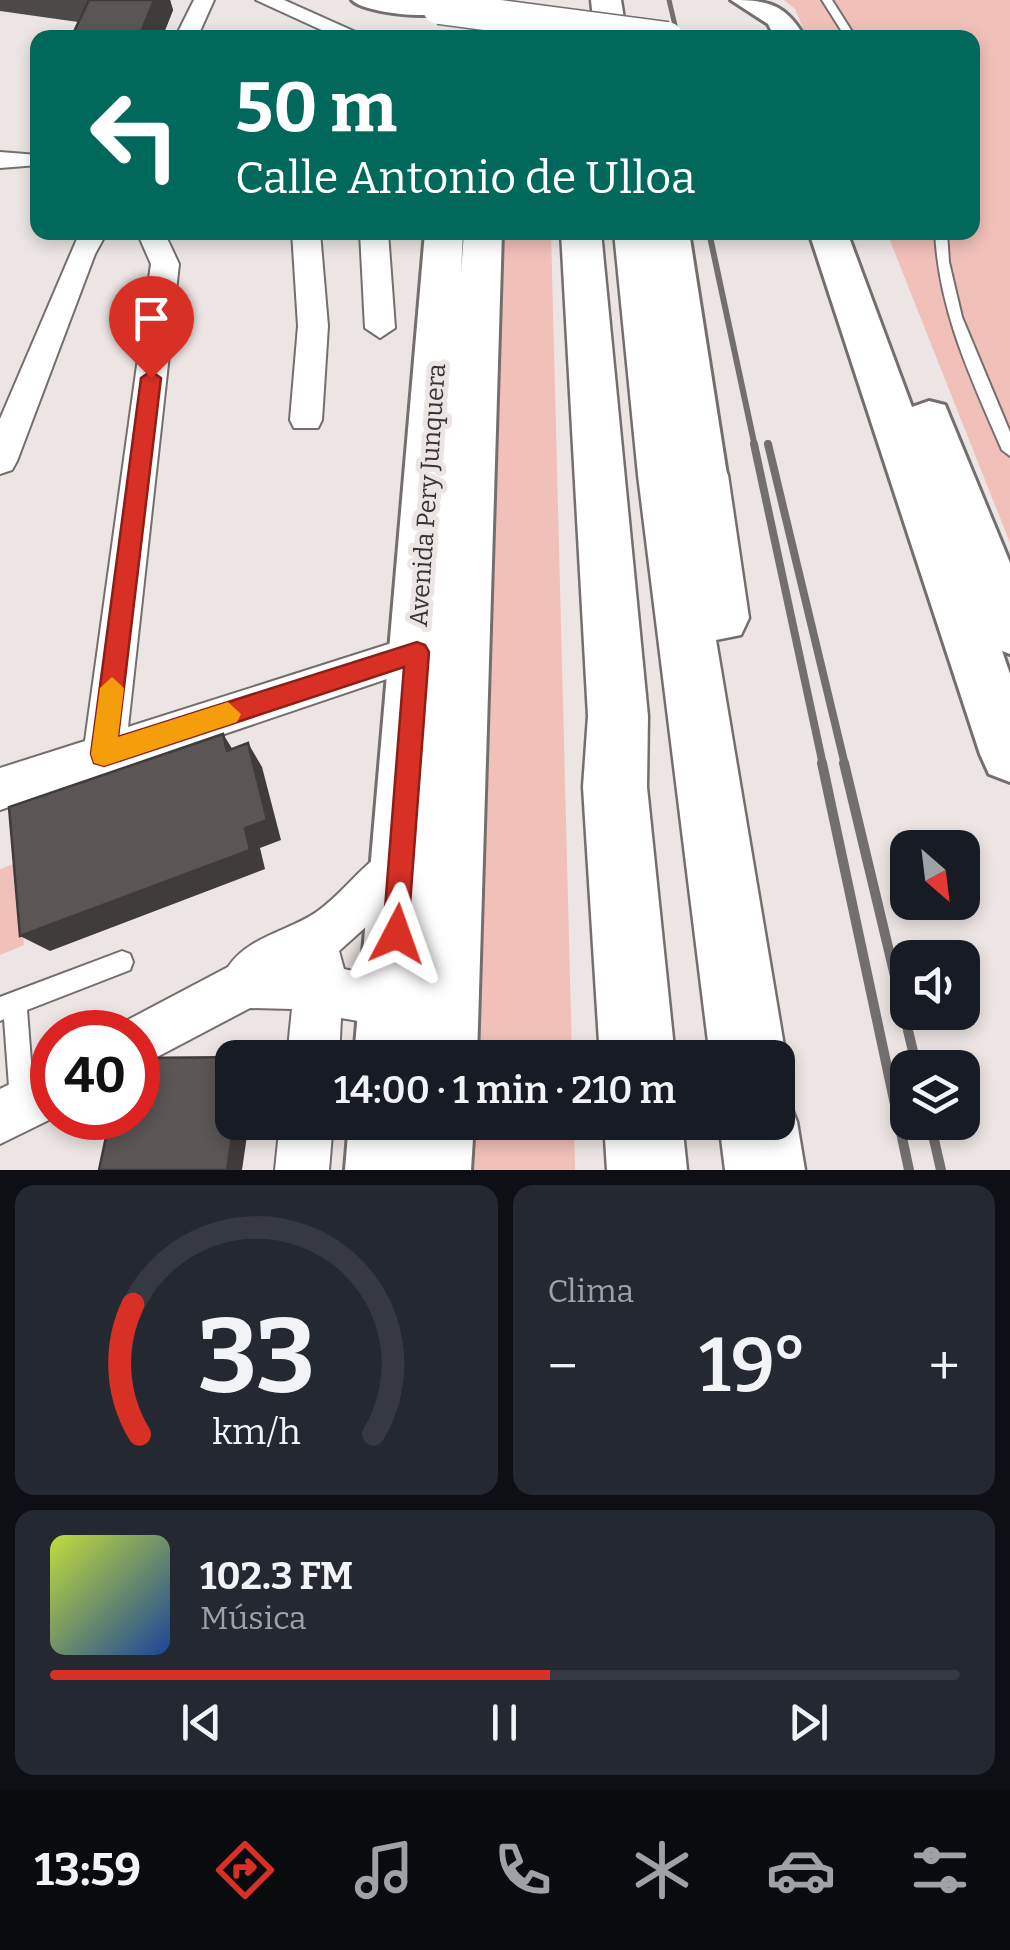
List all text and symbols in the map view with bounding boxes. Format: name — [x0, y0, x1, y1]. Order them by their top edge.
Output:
text: 50 m — [235, 66, 397, 150]
icon: left — [70, 70, 200, 200]
text: Calle Antonio de Ulloa — [235, 151, 696, 205]
pin — [109, 276, 194, 379]
icon: arrive — [124, 291, 179, 346]
street label: Avenida Pery Junquera — [404, 362, 452, 628]
north arrow — [890, 830, 980, 920]
map controls — [890, 830, 980, 1140]
position arrow — [345, 882, 449, 986]
button: sound — [890, 940, 980, 1030]
speed limit sign: 40 — [30, 1010, 160, 1140]
button: layers — [890, 1050, 980, 1140]
text: 14:00 · 1 min · 210 m — [334, 1067, 676, 1113]
text: Clima — [548, 1272, 634, 1310]
text: 33 — [197, 1295, 315, 1420]
text: 19° — [699, 1321, 807, 1411]
text: − — [548, 1334, 578, 1400]
text: + — [929, 1334, 960, 1400]
text: km/h — [212, 1411, 300, 1453]
text: 102.3 FM — [200, 1553, 353, 1599]
text: Música — [200, 1599, 307, 1637]
icon: previous — [174, 1695, 229, 1750]
icon: pause — [477, 1695, 532, 1750]
icon: next — [781, 1695, 836, 1750]
icon: directions — [210, 1835, 280, 1905]
icon: music — [349, 1835, 419, 1905]
icon: phone — [488, 1835, 558, 1905]
icon: climate — [627, 1835, 697, 1905]
icon: car — [766, 1835, 836, 1905]
icon: filters — [905, 1835, 975, 1905]
text: 13:59 — [35, 1843, 141, 1897]

